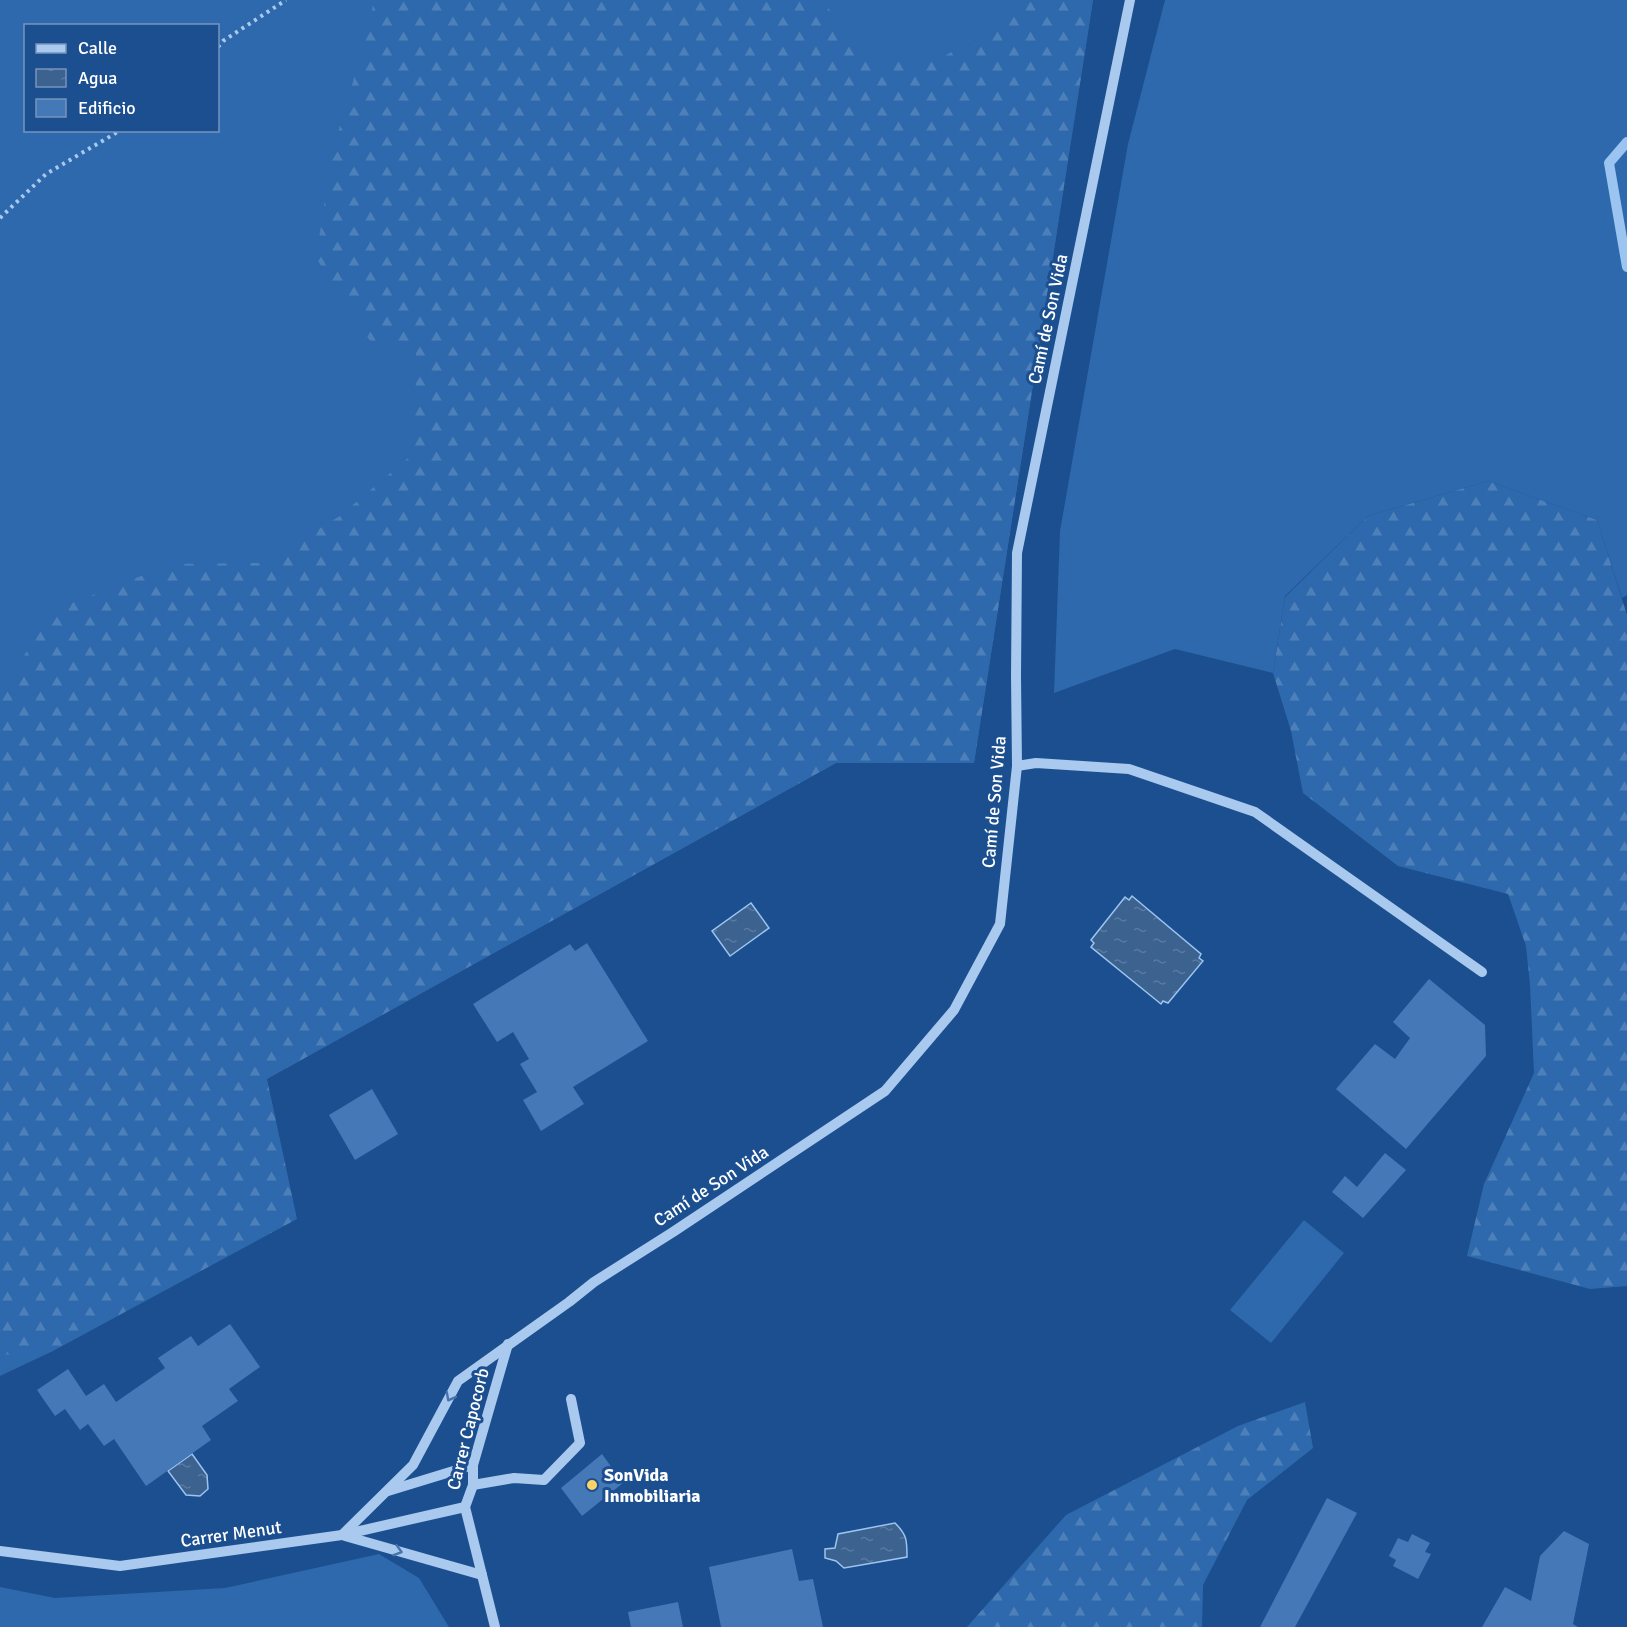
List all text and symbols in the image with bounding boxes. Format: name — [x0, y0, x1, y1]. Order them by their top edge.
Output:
legend — [24, 24, 219, 132]
text: Calle — [78, 37, 117, 59]
text: Agua — [78, 67, 117, 89]
text: Edificio — [78, 97, 136, 119]
street label: Camí de Son Vida — [1023, 252, 1073, 386]
street label: Camí de Son Vida — [977, 735, 1011, 869]
street label: Camí de Son Vida — [649, 1141, 773, 1231]
street label: Carrer Capocorb — [442, 1366, 494, 1492]
one-way arrow — [446, 1391, 457, 1401]
place label: SonVida Inmobiliaria — [604, 1464, 701, 1507]
marker: SonVida Inmobiliaria — [585, 1478, 599, 1492]
street label: Carrer Menut — [179, 1516, 283, 1552]
one-way arrow — [392, 1544, 403, 1556]

